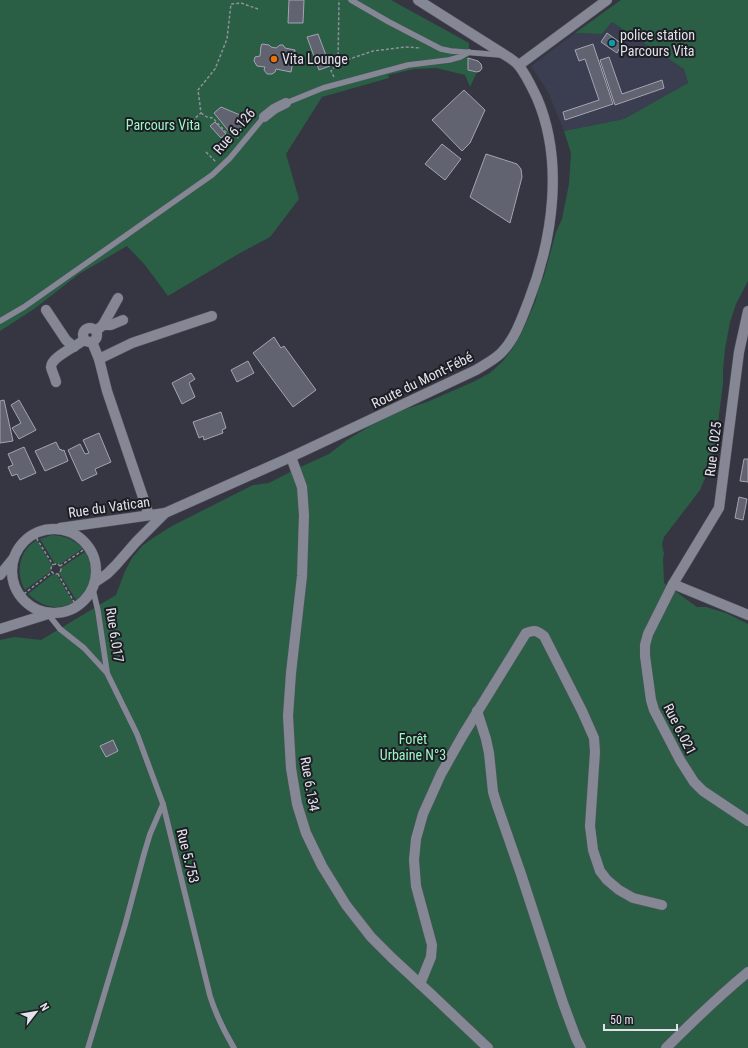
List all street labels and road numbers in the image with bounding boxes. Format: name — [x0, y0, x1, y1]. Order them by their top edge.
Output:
street label: Rue 6.126 — [210, 105, 258, 157]
street label: Route du Mont-Fébé — [369, 348, 476, 411]
street label: Rue 6.025 — [702, 420, 724, 477]
street label: Rue du Vatican — [67, 493, 151, 521]
street label: Rue 6.017 — [103, 606, 127, 664]
street label: Rue 6.021 — [660, 701, 700, 757]
street label: Rue 6.134 — [297, 755, 323, 813]
street label: Rue 5.753 — [174, 827, 202, 885]

